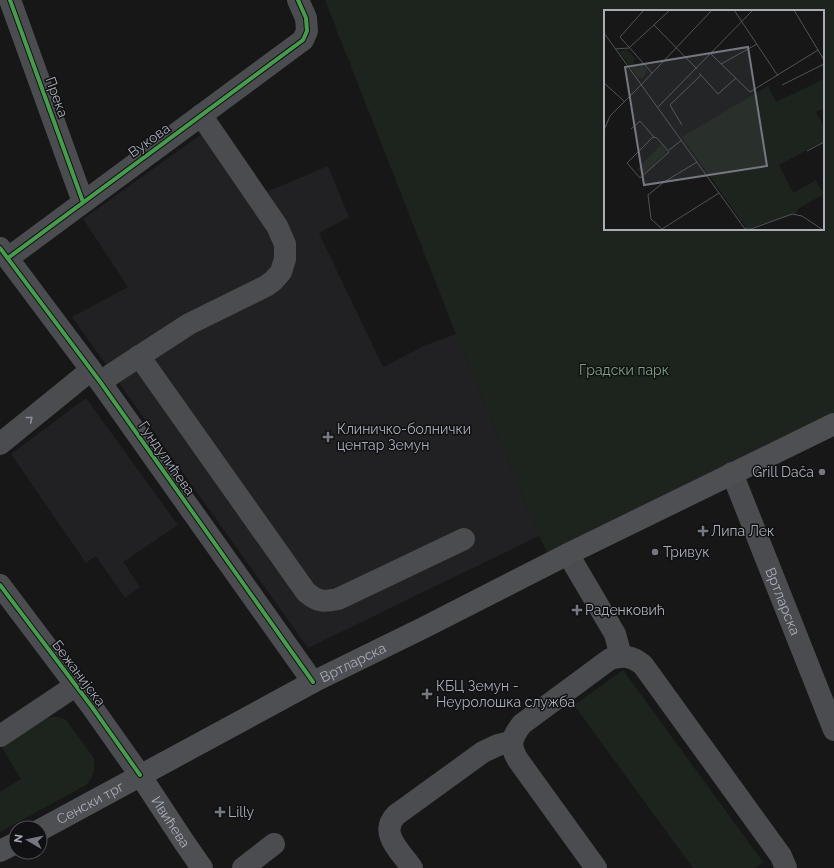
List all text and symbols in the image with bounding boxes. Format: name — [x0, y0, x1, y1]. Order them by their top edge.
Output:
inset map — [604, 10, 824, 230]
street label: Прека — [42, 75, 72, 119]
street label: Вукова — [125, 120, 173, 160]
park label: Градски парк — [579, 362, 669, 378]
one-way arrow — [26, 417, 33, 424]
street label: Гундулићева — [136, 418, 198, 498]
place label: Клиничко-болнички центар Земун — [337, 421, 471, 453]
marker: Клиничко-болнички центар Земун — [322, 431, 334, 443]
place label: Grill Dača — [752, 464, 814, 480]
marker: Grill Dača — [817, 467, 827, 477]
place label: Липа Лек — [711, 523, 774, 539]
marker: Липа Лек — [698, 526, 708, 536]
place label: Тривук — [663, 544, 710, 560]
marker: Тривук — [650, 547, 660, 557]
street label: Вртларска — [762, 565, 804, 637]
place label: Раденковић — [585, 602, 665, 618]
marker: Раденковић — [572, 605, 582, 615]
street label: Бежанијска — [49, 637, 109, 709]
street label: Вртларска — [317, 639, 389, 685]
place label: КБЦ Земун - Неуролошка служба — [436, 678, 575, 710]
marker: КБЦ Земун - Неуролошка служба — [421, 688, 433, 700]
street label: Сенски трг — [54, 778, 127, 827]
street label: Ивићева — [148, 793, 193, 851]
place label: Lilly — [228, 804, 255, 820]
marker: Lilly — [215, 807, 225, 817]
north arrow — [8, 820, 48, 860]
text: N — [12, 833, 26, 844]

